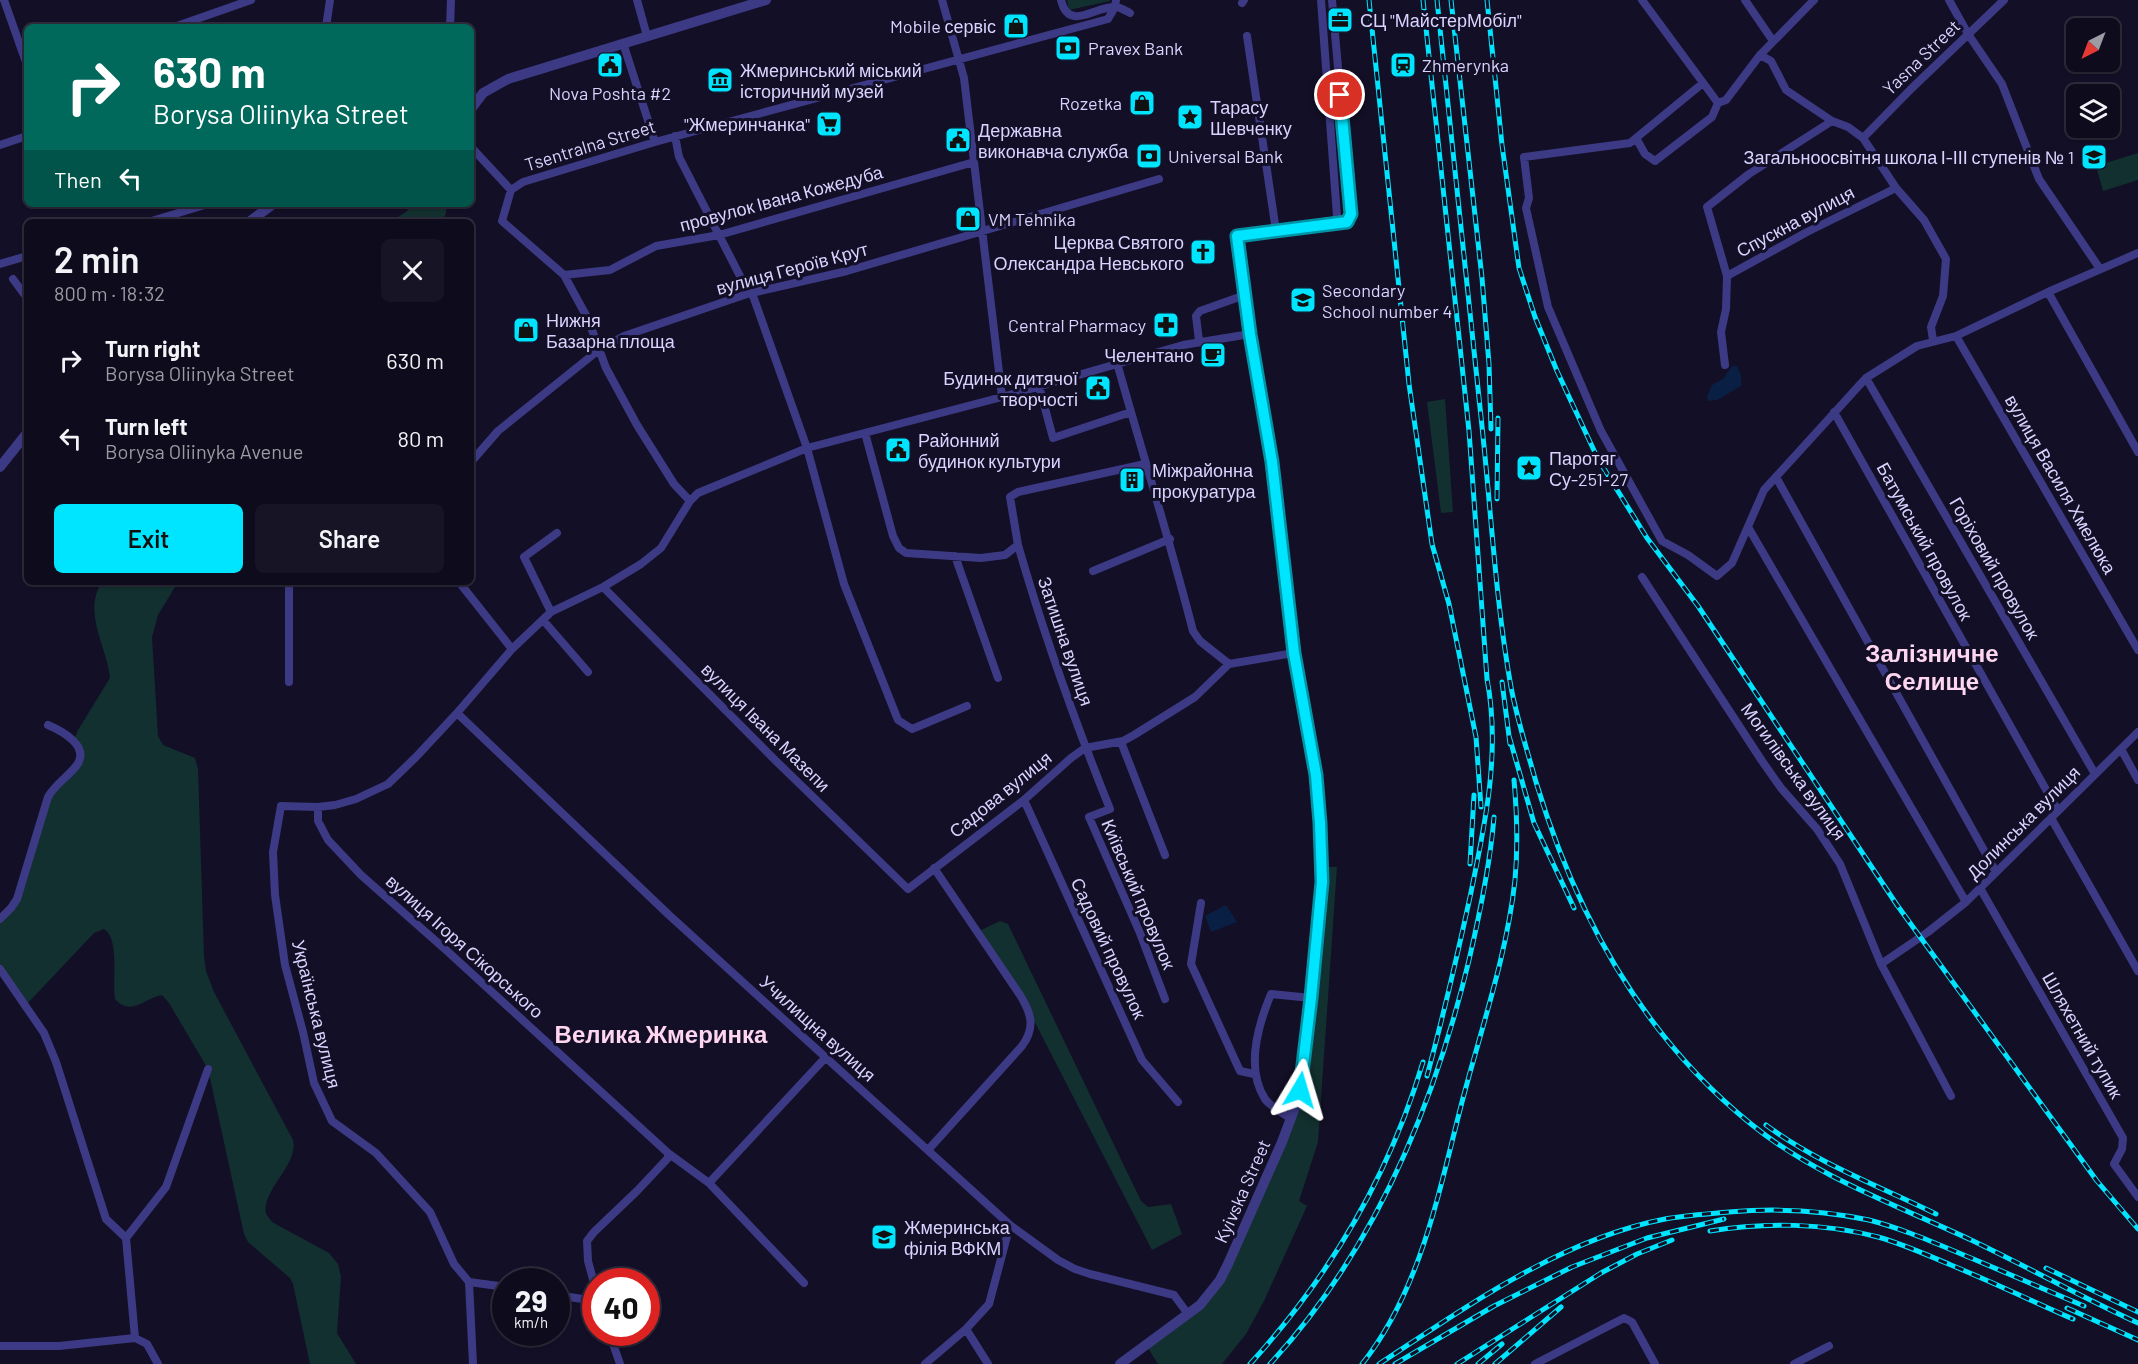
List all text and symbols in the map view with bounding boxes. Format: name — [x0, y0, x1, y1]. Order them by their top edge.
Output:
office icon: СЦ "МайстерМобіл" — [1325, 5, 1355, 35]
place label: СЦ "МайстерМобіл" — [1360, 9, 1522, 31]
shop icon: Mobile сервіс — [1001, 11, 1031, 41]
place label: Mobile сервіс — [890, 15, 996, 37]
street label: Yasna Street — [1878, 15, 1964, 99]
north arrow — [2066, 18, 2120, 72]
map controls — [2066, 18, 2120, 138]
bank icon: Pravex Bank — [1053, 33, 1083, 63]
place label: Pravex Bank — [1088, 37, 1183, 59]
text: 630 m — [153, 46, 266, 96]
icon: right — [54, 48, 132, 126]
public building icon: Nova Poshta #2 — [595, 50, 625, 80]
station icon: Zhmerynka — [1388, 50, 1418, 80]
place label: Zhmerynka — [1422, 54, 1509, 76]
place label: Жмеринський міський історичний музей — [740, 59, 922, 102]
museum icon: Жмеринський міський історичний музей — [705, 65, 735, 95]
pin — [1314, 69, 1365, 120]
icon: arrive — [1323, 78, 1356, 111]
place label: Nova Poshta #2 — [549, 82, 671, 104]
button: layers — [2066, 84, 2120, 138]
shop icon: Rozetka — [1127, 88, 1157, 118]
place label: Rozetka — [1059, 92, 1122, 114]
place label: Тарасу Шевченку — [1210, 96, 1292, 139]
text: Borysa Oliinyka Street — [153, 97, 409, 129]
place icon: Тарасу Шевченку — [1175, 102, 1205, 132]
supermarket icon: "Жмеринчанка" — [814, 109, 844, 139]
place label: "Жмеринчанка" — [684, 113, 810, 135]
street label: Tsentralna Street — [522, 115, 658, 175]
place label: Державна виконавча служба — [978, 119, 1129, 162]
public building icon: Державна виконавча служба — [943, 125, 973, 155]
bank icon: Universal Bank — [1134, 141, 1164, 171]
school or university icon: Загальноосвітня школа І-ІІІ ступенів № 1 — [2079, 142, 2109, 172]
place label: Universal Bank — [1168, 145, 1283, 167]
place label: Загальноосвітня школа І-ІІІ ступенів № 1 — [1744, 146, 2074, 168]
street label: провулок Івана Кожедуба — [677, 160, 886, 236]
icon: left — [114, 162, 147, 195]
text: Then — [54, 166, 102, 192]
street label: Спускна вулиця — [1732, 181, 1858, 261]
shop icon: VM Tehnika — [953, 204, 983, 234]
place label: VM Tehnika — [988, 208, 1076, 230]
place label: Церква Святого Олександра Невського — [994, 231, 1184, 274]
text: 2 min — [54, 237, 140, 280]
street label: вулиця Героїв Крут — [714, 237, 870, 299]
church icon: Церква Святого Олександра Невського — [1188, 237, 1218, 267]
button: close — [381, 239, 444, 302]
place label: Secondary School number 4 — [1322, 279, 1452, 322]
text: 800 m · 18:32 — [54, 281, 165, 305]
school or university icon: Secondary School number 4 — [1288, 285, 1318, 315]
place label: Нижня Базарна площа — [546, 309, 676, 352]
pharmacy icon: Central Pharmacy — [1151, 310, 1181, 340]
place label: Central Pharmacy — [1008, 314, 1146, 336]
shop icon: Нижня Базарна площа — [511, 315, 541, 345]
text: Turn right — [105, 335, 200, 361]
cafe icon: Челентано — [1198, 340, 1228, 370]
icon: right — [54, 344, 87, 377]
place label: Челентано — [1104, 344, 1194, 366]
text: 630 m — [386, 347, 444, 373]
text: Borysa Oliinyka Street — [105, 361, 294, 385]
place label: Будинок дитячої творчості — [943, 367, 1078, 410]
public building icon: Будинок дитячої творчості — [1083, 373, 1113, 403]
street label: вулиця Василя Хмелюка — [2001, 391, 2122, 578]
text: Turn left — [105, 413, 188, 439]
icon: left — [54, 422, 87, 455]
text: 80 m — [398, 425, 444, 451]
place label: Районний будинок культури — [918, 429, 1061, 472]
public building icon: Районний будинок культури — [883, 435, 913, 465]
text: Borysa Oliinyka Avenue — [105, 439, 303, 463]
place label: Паротяг Су-251-27 — [1549, 447, 1629, 490]
place icon: Паротяг Су-251-27 — [1514, 453, 1544, 483]
street label: Батумський провулок — [1872, 458, 1978, 624]
place label: Міжрайонна прокуратура — [1152, 459, 1257, 502]
building icon: Міжрайонна прокуратура — [1117, 465, 1147, 495]
street label: Горіховий провулок — [1945, 493, 2045, 643]
button: Exit — [54, 504, 243, 573]
button: Share — [255, 504, 444, 573]
street label: Затишна вулиця — [1034, 574, 1098, 708]
district label: Залізничне Селище — [1865, 638, 1999, 695]
street label: вулиця Івана Мазепи — [697, 658, 835, 796]
street label: Могилівська вулиця — [1737, 698, 1851, 844]
street label: Садова вулиця — [944, 746, 1056, 842]
street label: Долинська вулиця — [1962, 761, 2084, 883]
street label: Київський провулок — [1097, 816, 1181, 973]
street label: вулиця Ігоря Сікорського — [382, 870, 548, 1022]
street label: Садовий провулок — [1067, 874, 1151, 1022]
street label: Українська вулиця — [288, 938, 346, 1090]
street label: Шляхетний тупик — [2038, 968, 2128, 1102]
street label: Училищна вулиця — [756, 970, 880, 1086]
district label: Велика Жмеринка — [555, 1019, 768, 1048]
position arrow — [1268, 1058, 1332, 1122]
street label: Kyivska Street — [1209, 1136, 1275, 1246]
place label: Жмеринська філія ВФКМ — [904, 1216, 1011, 1259]
school or university icon: Жмеринська філія ВФКМ — [869, 1222, 899, 1252]
speed limit sign: 40 — [582, 1268, 660, 1346]
text: 29 — [515, 1282, 547, 1318]
text: km/h — [514, 1313, 548, 1331]

